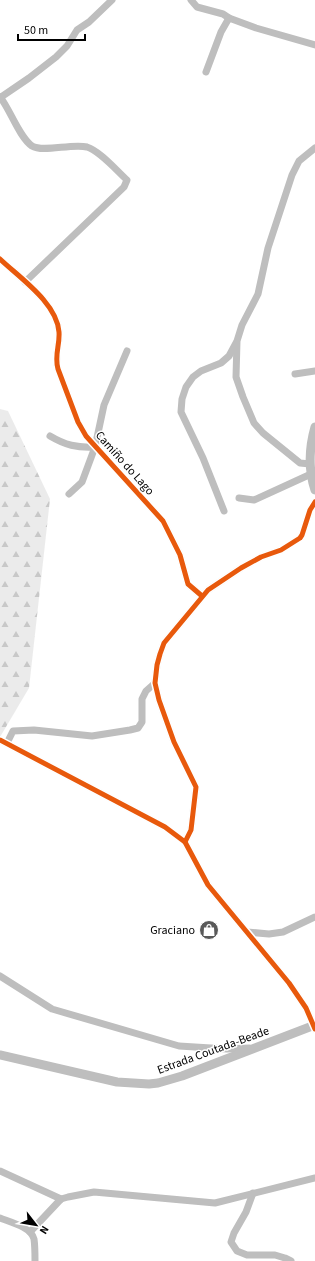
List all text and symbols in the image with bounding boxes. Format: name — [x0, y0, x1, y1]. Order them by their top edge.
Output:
scale bar — [18, 16, 85, 42]
text: 50 m — [24, 22, 48, 39]
street label: Camiño do Lago — [91, 428, 158, 499]
shop icon: Graciano — [198, 919, 220, 941]
place label: Graciano — [150, 922, 195, 939]
street label: Estrada Coutada-Beade — [155, 1022, 272, 1079]
north arrow — [16, 1205, 56, 1245]
text: N — [36, 1223, 52, 1237]

